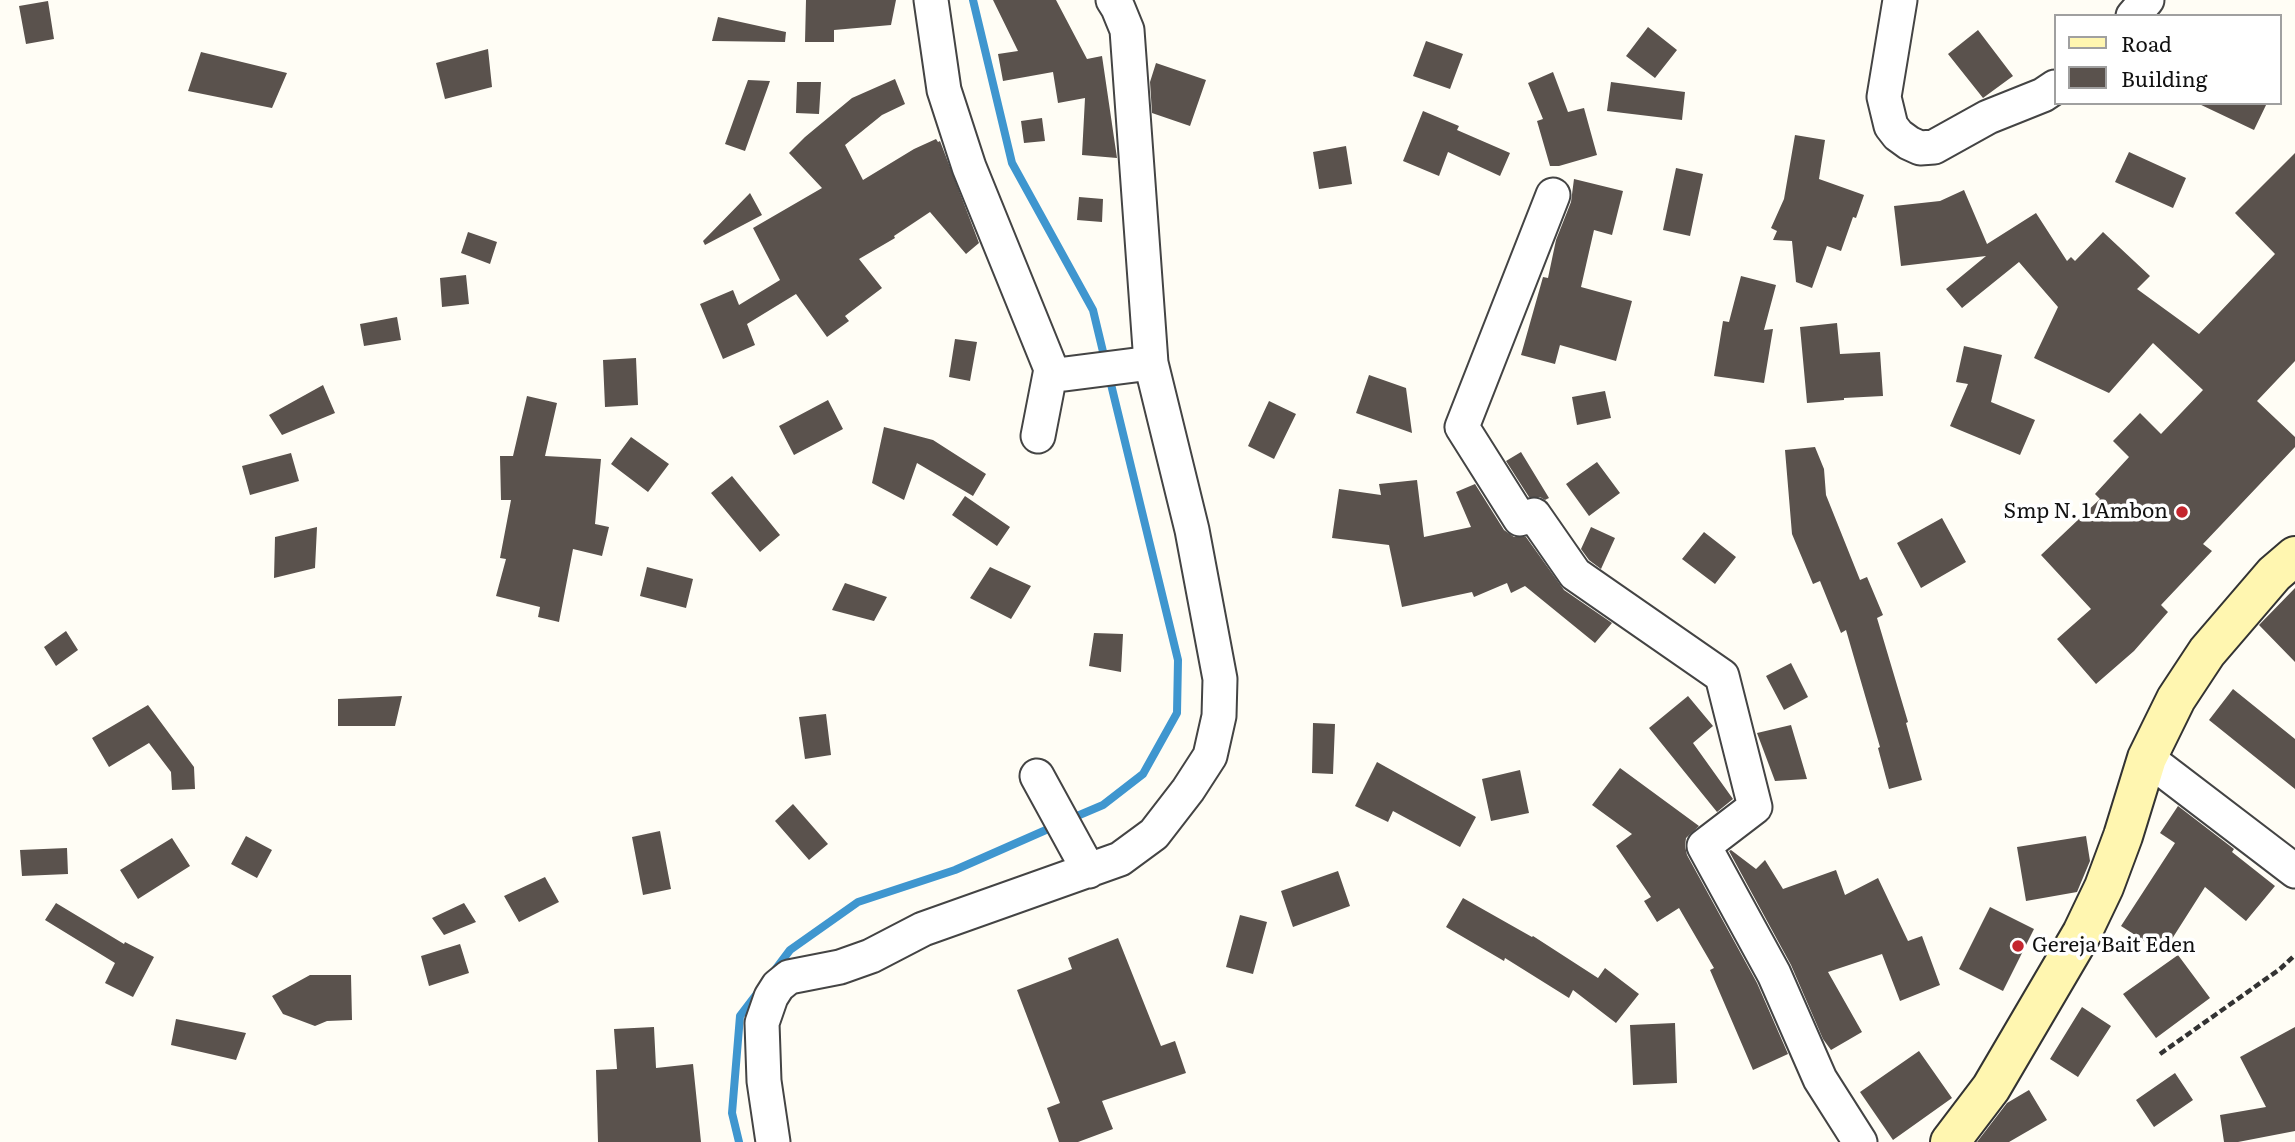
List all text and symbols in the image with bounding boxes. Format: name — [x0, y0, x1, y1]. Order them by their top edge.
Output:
legend — [2054, 14, 2281, 105]
text: Road — [2121, 27, 2172, 58]
text: Building — [2121, 62, 2207, 93]
place label: Smp N. 1 Ambon — [2004, 499, 2168, 525]
marker: Smp N. 1 Ambon — [2174, 504, 2190, 520]
place label: Gereja Bait Eden — [2032, 933, 2196, 959]
marker: Gereja Bait Eden — [2010, 938, 2026, 954]

